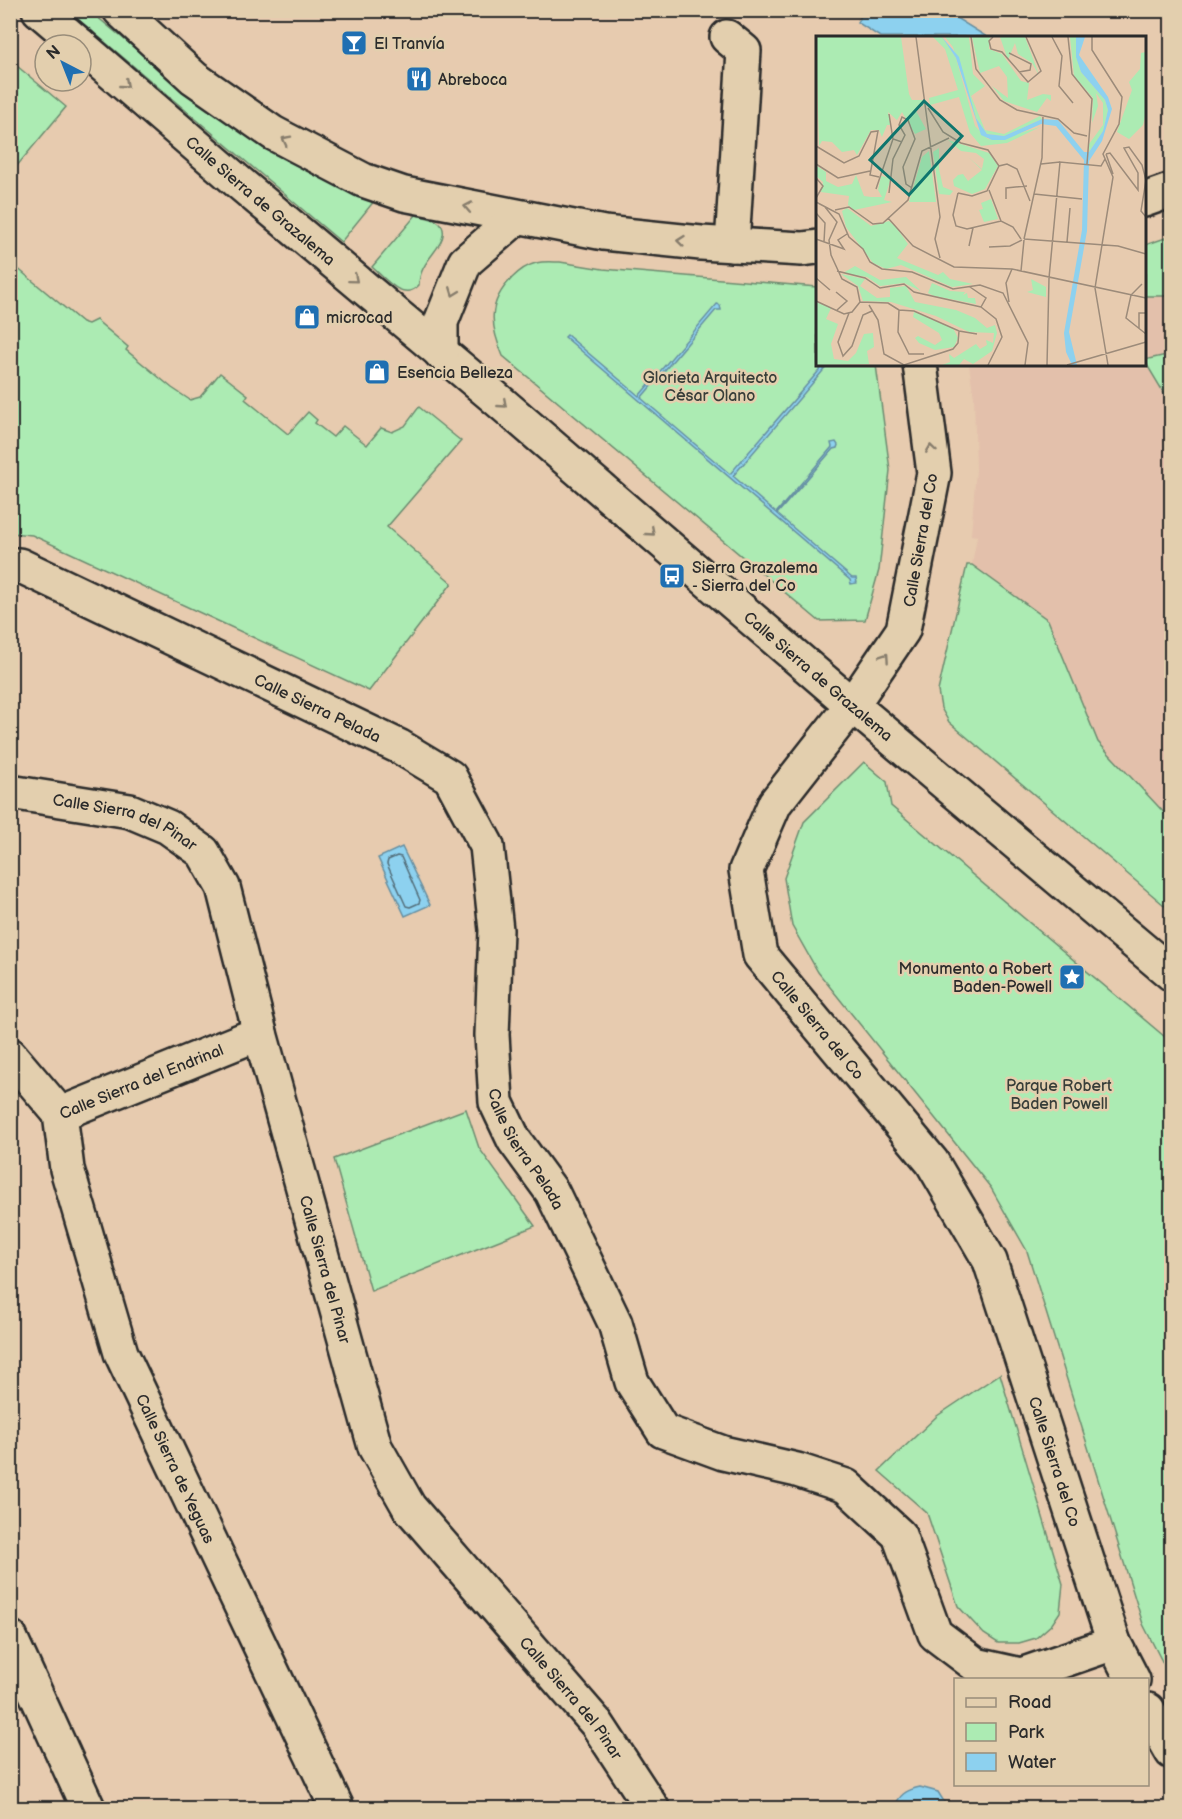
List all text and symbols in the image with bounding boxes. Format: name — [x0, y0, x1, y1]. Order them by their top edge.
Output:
bar icon: El Tranvía — [339, 28, 369, 58]
north arrow — [33, 33, 93, 93]
place label: El Tranvía — [374, 35, 445, 54]
inset map — [816, 36, 1146, 366]
text: N — [43, 42, 65, 64]
restaurant icon: Abreboca — [404, 64, 434, 94]
place label: Abreboca — [438, 71, 507, 90]
one-way arrow — [118, 77, 129, 88]
street label: Calle Sierra de Grazalema — [181, 133, 338, 270]
one-way arrow — [282, 136, 292, 147]
one-way arrow — [463, 201, 473, 214]
one-way arrow — [676, 235, 685, 248]
one-way arrow — [347, 272, 358, 283]
one-way arrow — [448, 286, 461, 296]
shop icon: microcad — [292, 302, 322, 332]
place label: microcad — [326, 309, 393, 328]
shop icon: Esencia Belleza — [362, 357, 392, 387]
place label: Esencia Belleza — [397, 364, 513, 383]
park label: Glorieta Arquitecto César Olano — [643, 369, 777, 406]
one-way arrow — [496, 397, 507, 408]
one-way arrow — [925, 445, 938, 454]
street label: Calle Sierra del Co — [900, 472, 943, 609]
one-way arrow — [644, 524, 655, 535]
place label: Sierra Grazalema - Sierra del Co — [692, 559, 818, 596]
bus stop icon: Sierra Grazalema - Sierra del Co — [657, 561, 687, 591]
street label: Calle Sierra de Grazalema — [739, 608, 896, 746]
one-way arrow — [878, 652, 889, 663]
street label: Calle Sierra Pelada — [251, 671, 384, 747]
street label: Calle Sierra del Pinar — [51, 791, 200, 856]
place label: Monumento a Robert Baden-Powell — [898, 960, 1052, 997]
place icon: Monumento a Robert Baden-Powell — [1057, 962, 1087, 992]
street label: Calle Sierra del Co — [766, 967, 867, 1084]
street label: Calle Sierra del Endrinal — [57, 1041, 227, 1124]
park label: Parque Robert Baden Powell — [1006, 1077, 1112, 1114]
street label: Calle Sierra Pelada — [484, 1088, 567, 1213]
street label: Calle Sierra del Pinar — [295, 1194, 354, 1346]
street label: Calle Sierra de Yeguas — [131, 1391, 218, 1547]
street label: Calle Sierra del Co — [1024, 1394, 1084, 1529]
street label: Calle Sierra del Pinar — [515, 1633, 626, 1764]
legend — [954, 1678, 1149, 1786]
text: Road — [1008, 1692, 1052, 1713]
text: Park — [1008, 1722, 1044, 1743]
text: Water — [1008, 1752, 1056, 1773]

